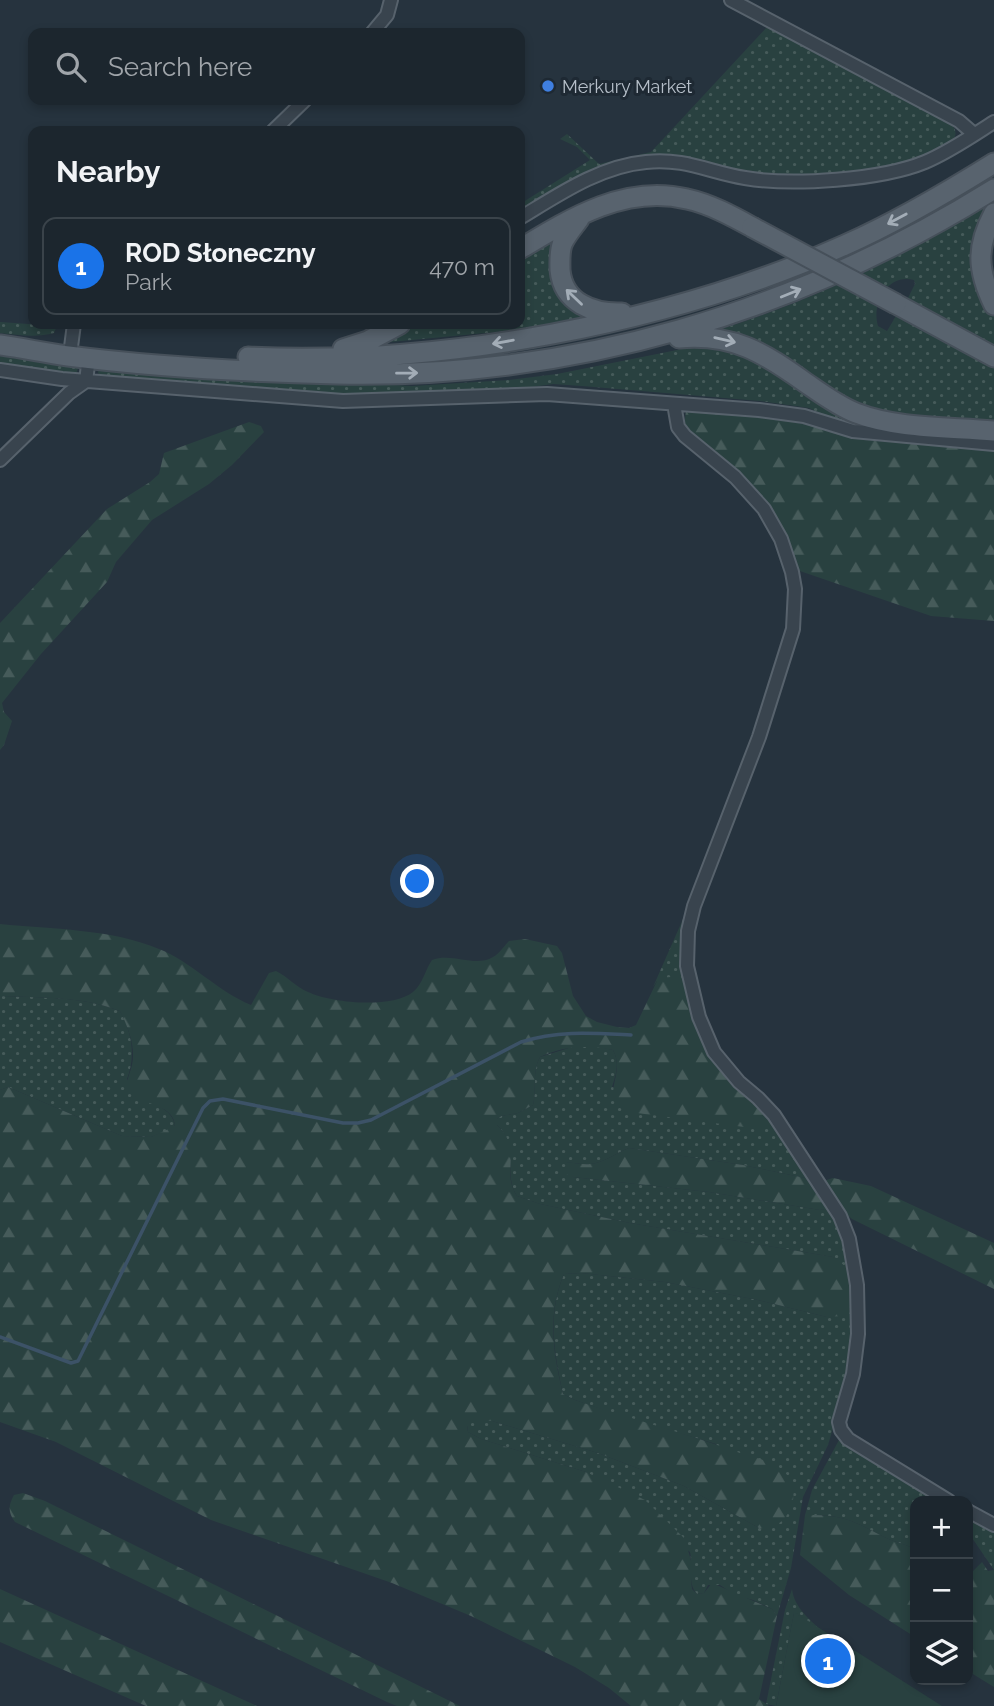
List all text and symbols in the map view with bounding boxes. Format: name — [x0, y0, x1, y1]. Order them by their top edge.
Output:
search box — [28, 28, 525, 105]
icon: search — [52, 48, 90, 86]
text: Search here — [108, 52, 252, 82]
place label: Merkury Market — [562, 76, 692, 97]
marker: Merkury Market — [540, 78, 556, 94]
text: Nearby — [56, 154, 160, 189]
one-way arrow — [887, 213, 908, 226]
text: ROD Słoneczny — [125, 238, 316, 268]
text: 1 — [75, 253, 87, 280]
text: 470 m — [429, 253, 495, 280]
text: Park — [125, 268, 172, 295]
one-way arrow — [780, 285, 802, 298]
one-way arrow — [565, 288, 582, 305]
one-way arrow — [713, 334, 736, 347]
one-way arrow — [492, 336, 515, 349]
one-way arrow — [395, 366, 418, 380]
your location — [400, 864, 434, 898]
map controls — [910, 1496, 973, 1685]
button: + — [910, 1496, 973, 1559]
button: − — [910, 1559, 973, 1622]
button: layers — [910, 1622, 973, 1685]
pin: 1 — [805, 1635, 851, 1687]

